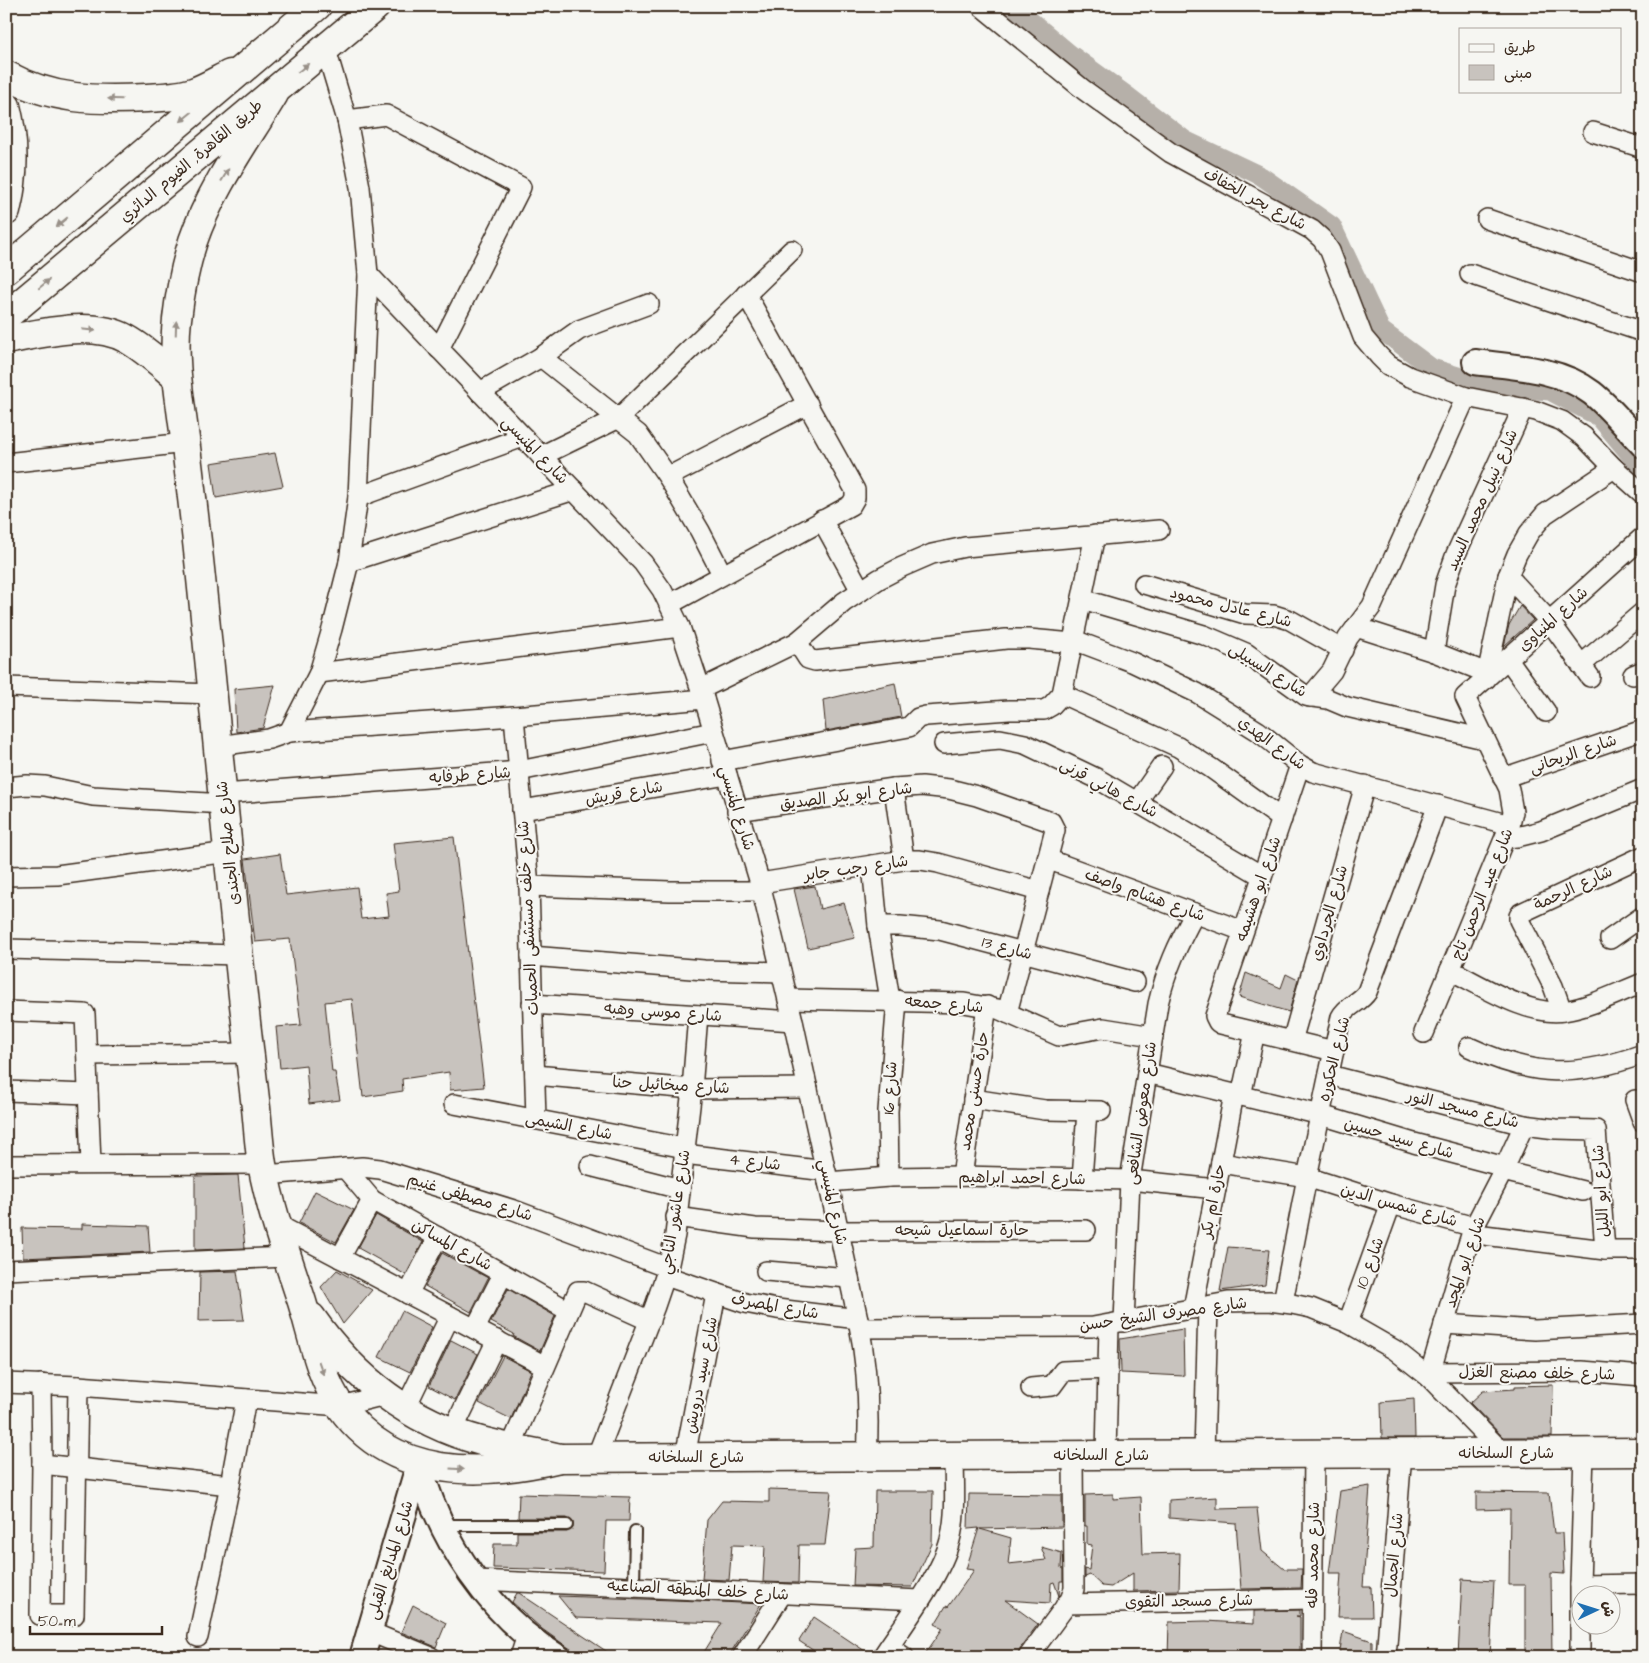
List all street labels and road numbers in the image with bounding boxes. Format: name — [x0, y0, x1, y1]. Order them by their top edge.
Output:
street label: طريق القاهرة, الفيوم الدائري — [115, 94, 268, 228]
street label: شارع بحر الخفاف — [1200, 163, 1310, 235]
street label: شارع المنيسي — [494, 411, 573, 491]
street label: شارع نبيل محمد السيد — [1441, 426, 1523, 574]
street label: شارع عادل محمود — [1168, 581, 1294, 633]
street label: شارع المنياوى — [1513, 582, 1593, 656]
street label: شارع السبيلى — [1225, 637, 1311, 703]
street label: شارع الهدي — [1234, 711, 1310, 775]
street label: شارع الريحانى — [1526, 729, 1620, 779]
street label: شارع هاني قرنى — [1055, 753, 1162, 826]
street label: شارع طرفايه — [428, 761, 512, 789]
street label: شارع المنيسي — [711, 763, 760, 854]
street label: شارع قريش — [583, 775, 665, 811]
street label: شارع ابو بكر الصديق — [779, 777, 913, 815]
street label: شارع صلاح الجندى — [211, 780, 245, 906]
street label: شارع خلف مستشفى الحميات — [512, 820, 544, 1016]
street label: شارع عبد الرحمن تاج — [1446, 825, 1518, 963]
street label: شارع ابو هشيمه — [1230, 833, 1286, 945]
street label: شارع رجب جابر — [800, 850, 910, 886]
street label: شارع الرحمة — [1530, 860, 1616, 916]
street label: شارع هشام واصف — [1081, 863, 1208, 928]
street label: شارع الجرداوي — [1305, 863, 1353, 963]
street label: شارع 13 — [979, 931, 1035, 965]
street label: شارع جمعه — [904, 990, 984, 1018]
street label: شارع موسى وهبه — [603, 997, 723, 1027]
street label: شارع الحكوره — [1313, 1014, 1355, 1104]
street label: حارة حسنى محمد — [954, 1030, 994, 1152]
street label: شارع معوض الشافعى — [1120, 1040, 1162, 1186]
street label: شارع 16 — [878, 1061, 902, 1115]
street label: شارع ميخائيل حنا — [612, 1071, 730, 1099]
street label: شارع مسجد النور — [1403, 1084, 1521, 1134]
street label: شارع الشيمى — [524, 1107, 614, 1145]
street label: شارع سيد حسين — [1342, 1112, 1456, 1164]
street label: شارع ابو الليل — [1587, 1144, 1615, 1238]
street label: شارع عاشور الناجي — [654, 1148, 699, 1276]
street label: شارع 4 — [728, 1148, 782, 1176]
street label: شارع المنيسي — [810, 1157, 853, 1248]
street label: حارة ام بكر — [1195, 1162, 1232, 1242]
street label: شارع احمد ابراهيم — [958, 1166, 1086, 1191]
street label: شارع مصطفى غنيم — [404, 1168, 535, 1227]
street label: شارع شمس الدين — [1338, 1178, 1460, 1232]
street label: شارع المساكن — [408, 1214, 496, 1276]
street label: شارع ابو المجد — [1439, 1214, 1491, 1310]
street label: حارة اسماعيل شيحه — [895, 1219, 1029, 1241]
street label: شارع 10 — [1351, 1234, 1389, 1292]
street label: شارع المصرف — [729, 1287, 821, 1325]
street label: شارع مصرف الشيخ حسن — [1078, 1291, 1248, 1337]
street label: شارع سيد درويش — [679, 1315, 723, 1435]
street label: شارع خلف مصنع الغزل — [1458, 1361, 1616, 1385]
street label: شارع السلخانه — [1458, 1442, 1554, 1464]
street label: شارع السلخانه — [1053, 1444, 1149, 1466]
street label: شارع السلخانه — [648, 1446, 744, 1468]
street label: شارع المدابغ القبلى — [361, 1498, 419, 1622]
street label: شارع محمد فله — [1301, 1502, 1325, 1608]
street label: شارع الجمال — [1379, 1512, 1409, 1598]
street label: شارع خلف المنطقه الصناعيه — [607, 1574, 789, 1606]
street label: شارع مسجد التقوى — [1125, 1589, 1253, 1613]

